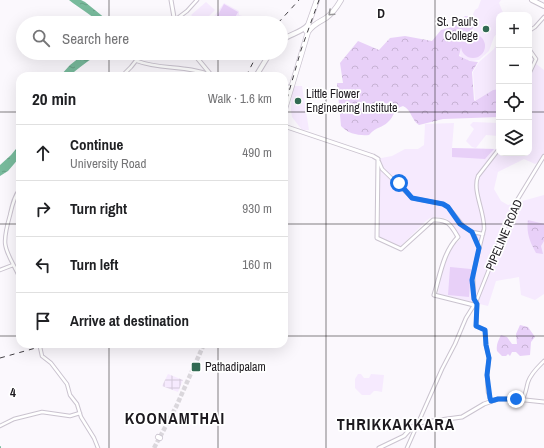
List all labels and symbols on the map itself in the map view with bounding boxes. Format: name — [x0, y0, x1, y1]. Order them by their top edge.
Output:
text: D — [377, 5, 385, 22]
one-way arrow — [328, 9, 336, 16]
place label: St. Paul's College — [437, 14, 478, 44]
marker: St. Paul's College — [481, 24, 491, 34]
place label: Little Flower Engineering Institute — [306, 86, 397, 116]
marker: Little Flower Engineering Institute — [293, 96, 303, 106]
route start — [390, 174, 408, 192]
street label: PIPELINE ROAD — [482, 197, 526, 273]
place label: Pathadipalam — [205, 359, 266, 375]
marker: Pathadipalam — [190, 361, 202, 373]
text: 4 — [10, 384, 16, 401]
route end — [507, 390, 525, 408]
district label: KOONAMTHAI — [125, 407, 225, 429]
district label: THRIKKAKKARA — [337, 413, 455, 435]

